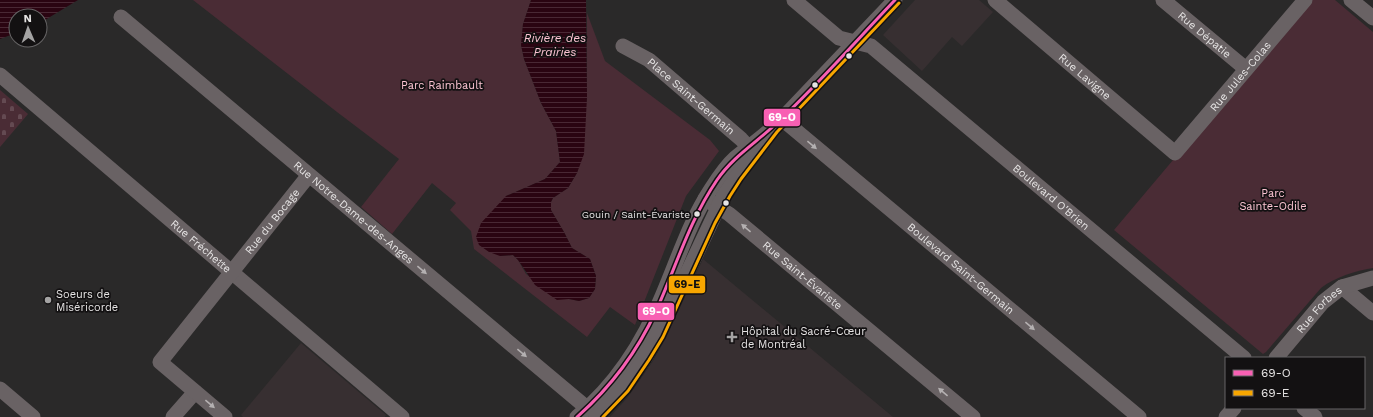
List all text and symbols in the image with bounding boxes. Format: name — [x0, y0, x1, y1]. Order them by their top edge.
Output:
north arrow — [8, 8, 48, 48]
street label: Rue Dépatie — [1175, 9, 1233, 61]
text: N — [23, 12, 32, 25]
water label: Rivière des Prairies — [524, 31, 586, 59]
street label: Rue Jules-Colas — [1207, 39, 1274, 114]
unlabelled marker — [844, 51, 854, 61]
street label: Rue Lavigne — [1056, 51, 1113, 103]
street label: Place Saint-Germain — [644, 55, 737, 138]
park label: Parc Raimbault — [401, 79, 483, 92]
unlabelled marker — [810, 80, 820, 90]
line badge: 69-O — [763, 108, 801, 127]
text: 69-O — [768, 111, 796, 124]
one-way arrow — [806, 140, 817, 149]
street label: Rue Notre-Dame-des-Anges — [291, 159, 416, 267]
street label: Boulevard O'Brien — [1010, 162, 1092, 233]
street label: Rue du Bocage — [242, 186, 302, 257]
park label: Parc Sainte-Odile — [1239, 187, 1307, 213]
unlabelled marker — [721, 198, 731, 208]
place label: Gouin / Saint-Évariste — [582, 209, 690, 220]
marker: Gouin / Saint-Évariste — [692, 209, 702, 219]
street label: Rue Fréchette — [168, 217, 234, 276]
street label: Boulevard Saint-Germain — [904, 220, 1017, 317]
one-way arrow — [741, 224, 751, 233]
street label: Rue Saint-Évariste — [760, 239, 845, 312]
one-way arrow — [417, 265, 428, 274]
line badge: 69-E — [668, 275, 706, 294]
text: 69-E — [674, 278, 700, 291]
street label: Rue Forbes — [1294, 283, 1345, 336]
place label: Soeurs de Miséricorde — [56, 288, 118, 314]
marker: Soeurs de Miséricorde — [43, 295, 53, 305]
line badge: 69-O — [637, 302, 675, 321]
text: 69-O — [642, 305, 670, 318]
one-way arrow — [1025, 322, 1035, 331]
place label: Hôpital du Sacré-Cœur de Montréal — [741, 325, 866, 351]
marker: Hôpital du Sacré-Cœur de Montréal — [726, 331, 738, 343]
one-way arrow — [517, 349, 527, 358]
legend — [1225, 357, 1365, 409]
text: 69-O — [1261, 366, 1291, 380]
text: 69-E — [1261, 386, 1290, 400]
one-way arrow — [937, 388, 948, 397]
one-way arrow — [205, 400, 216, 409]

